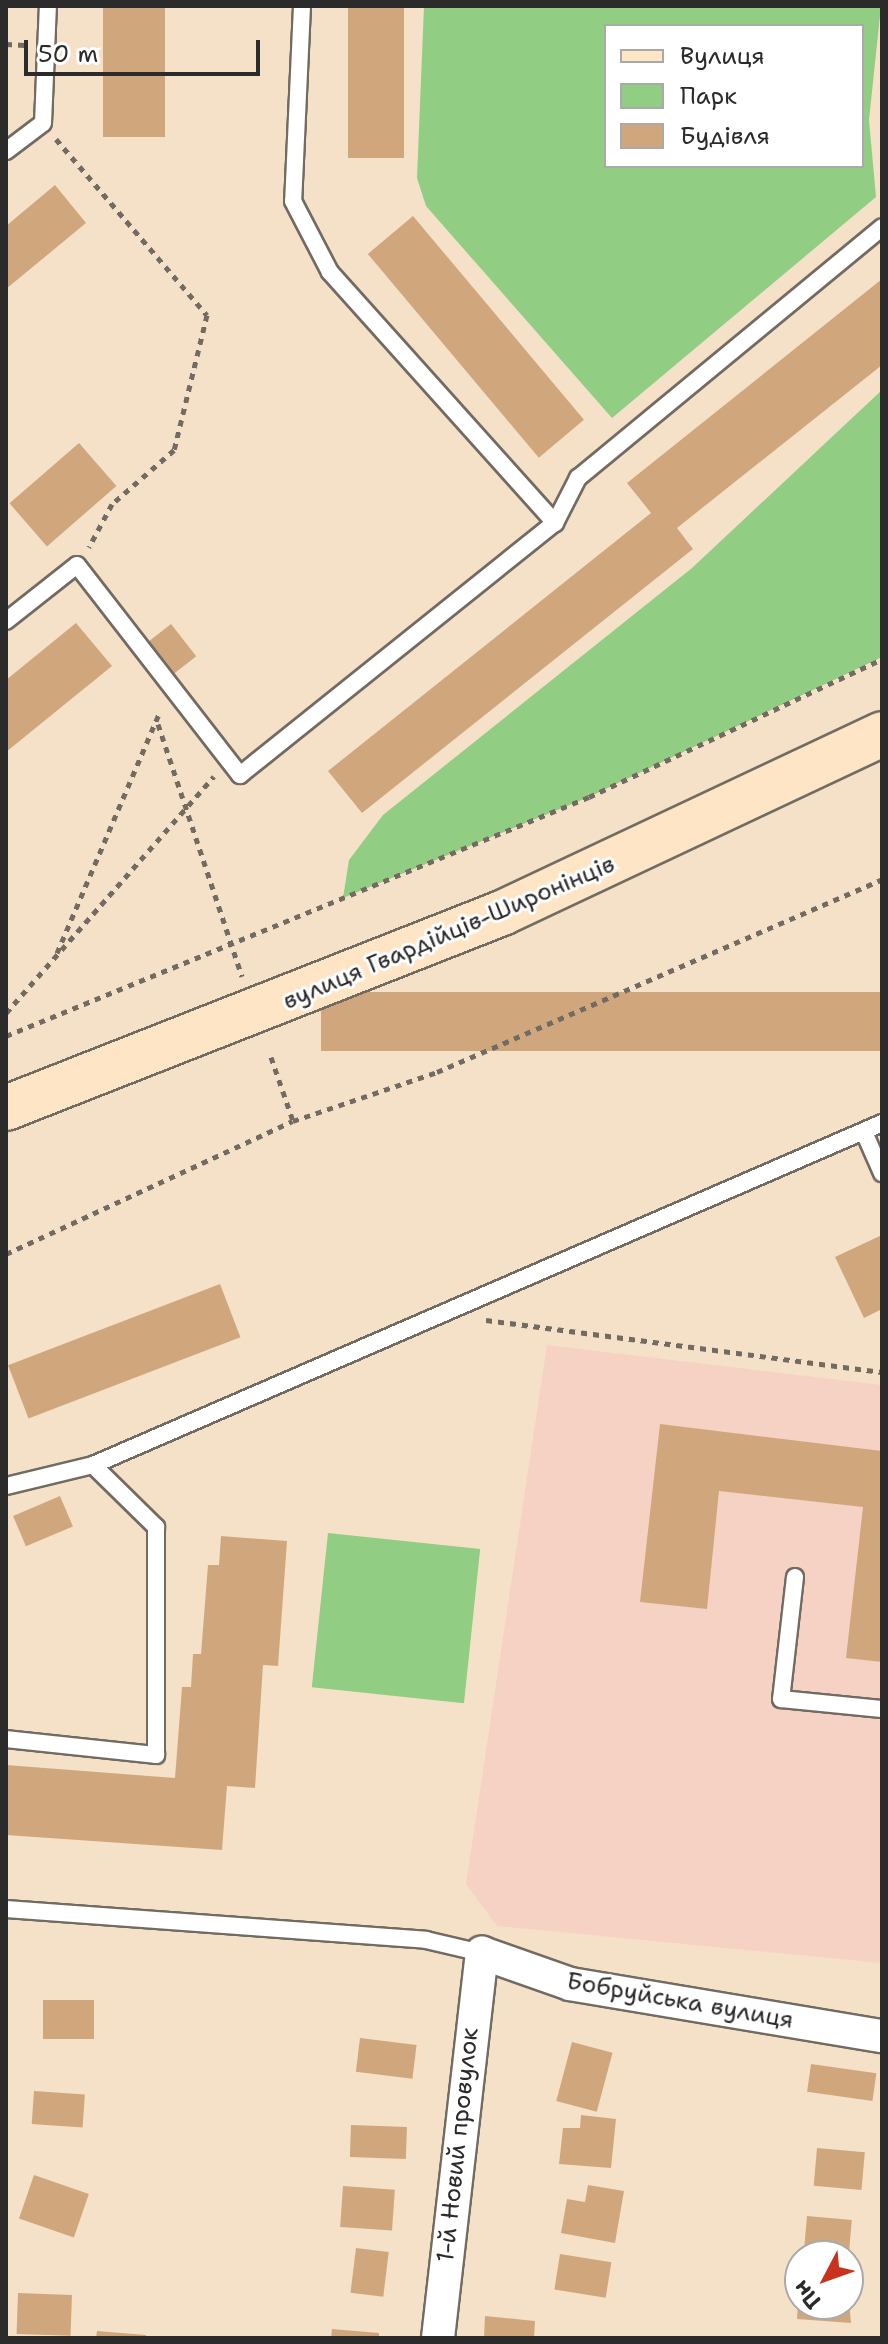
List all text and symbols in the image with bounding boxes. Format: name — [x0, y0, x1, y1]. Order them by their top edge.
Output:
scale bar — [28, 24, 264, 74]
legend — [604, 24, 864, 168]
text: 50 m — [38, 38, 98, 70]
text: Вулиця — [680, 40, 765, 72]
text: Парк — [680, 80, 737, 112]
text: Будівля — [680, 120, 770, 152]
street label: вулиця Гвардійців-Широнінців — [279, 850, 619, 1016]
street label: Бобруйська вулиця — [564, 1967, 796, 2035]
street label: 1-й Новий провулок — [431, 2026, 485, 2264]
north arrow — [784, 2240, 864, 2320]
text: Пн — [787, 2274, 827, 2315]

